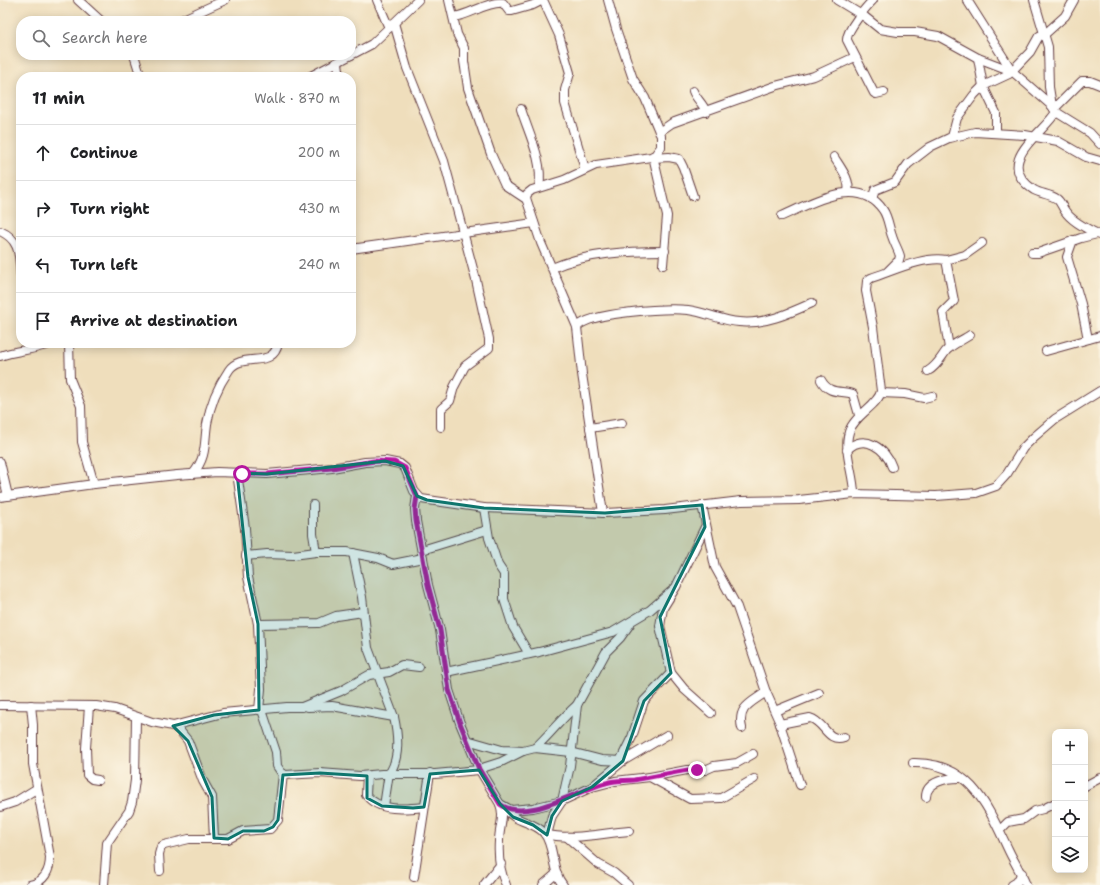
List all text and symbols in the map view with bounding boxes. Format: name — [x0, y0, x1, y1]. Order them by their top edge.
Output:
search box — [16, 16, 356, 60]
icon: search — [30, 27, 52, 49]
text: Search here — [62, 28, 148, 48]
text: 11 min — [32, 87, 85, 109]
text: Walk · 870 m — [254, 90, 340, 107]
icon: ahead — [32, 142, 54, 164]
text: Continue — [70, 143, 138, 163]
text: 200 m — [298, 144, 340, 161]
icon: right — [32, 198, 54, 220]
text: Turn right — [70, 199, 150, 219]
text: 430 m — [298, 200, 340, 217]
icon: left — [32, 254, 54, 276]
text: Turn left — [70, 255, 138, 275]
text: 240 m — [298, 256, 340, 273]
icon: arrive — [32, 310, 54, 332]
text: Arrive at destination — [70, 311, 238, 331]
route start — [233, 465, 251, 483]
map controls — [1052, 729, 1088, 873]
button: + — [1052, 729, 1088, 765]
route end — [688, 761, 706, 779]
button: − — [1052, 765, 1088, 801]
button: locate — [1052, 801, 1088, 837]
button: layers — [1052, 837, 1088, 873]

